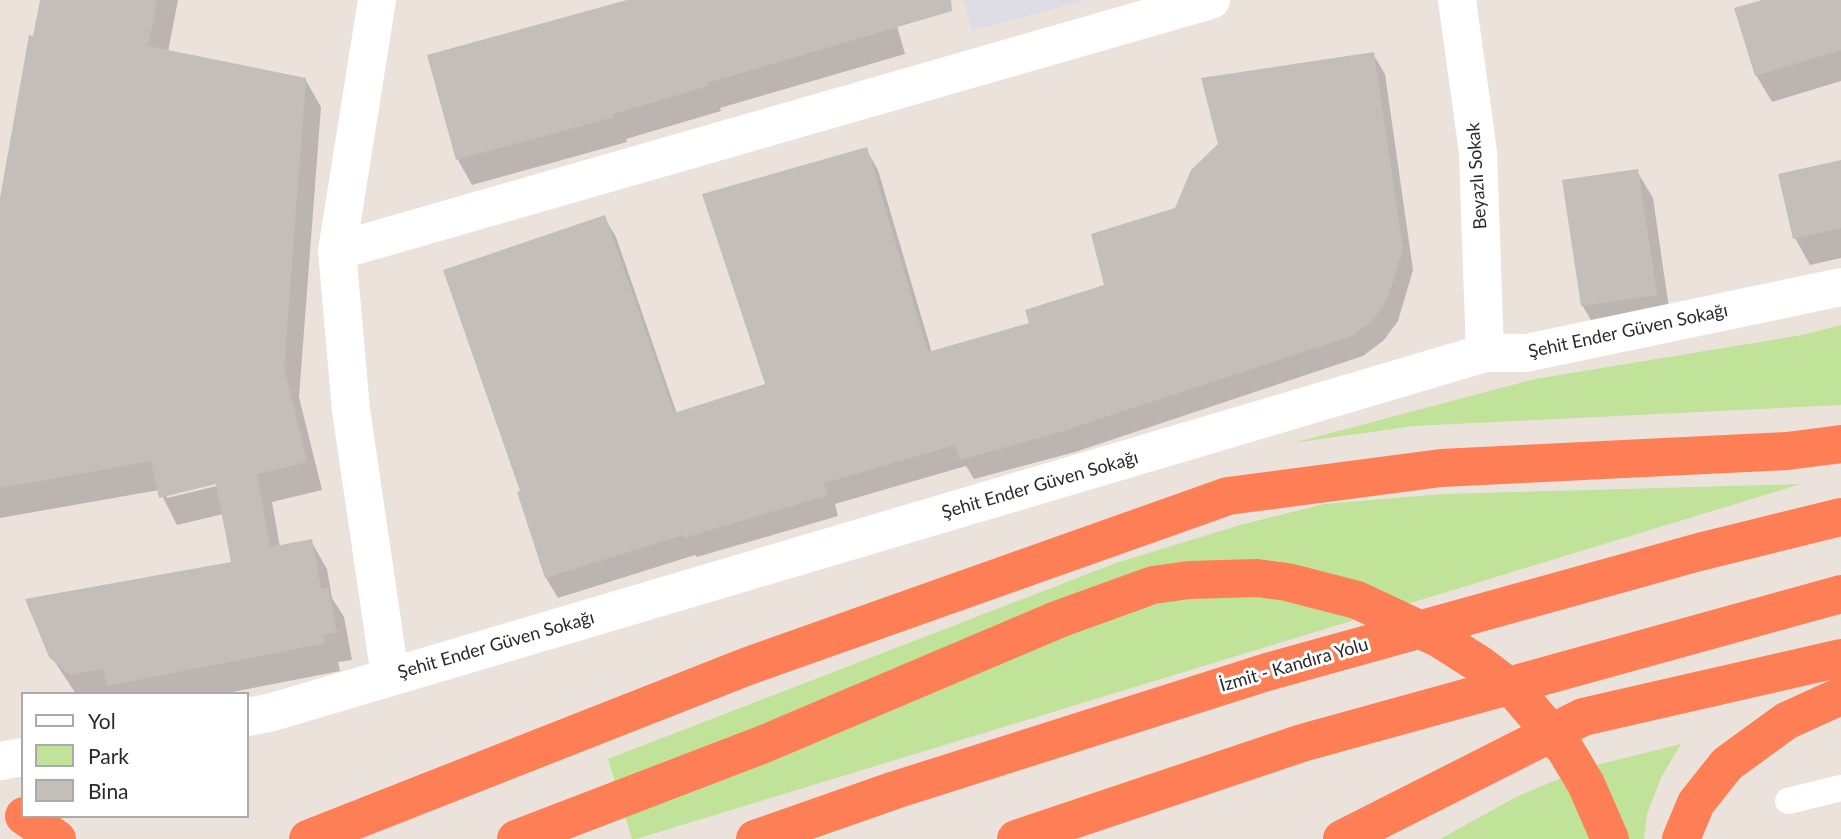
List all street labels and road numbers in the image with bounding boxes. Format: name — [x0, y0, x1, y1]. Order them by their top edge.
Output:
street label: Beyazlı Sokak — [1462, 122, 1492, 230]
street label: Şehit Ender Güven Sokağı — [1526, 299, 1730, 363]
street label: Şehit Ender Güven Sokağı — [939, 447, 1141, 523]
street label: Şehit Ender Güven Sokağı — [395, 607, 597, 683]
street label: İzmit - Kandıra Yolu — [1217, 633, 1371, 697]

